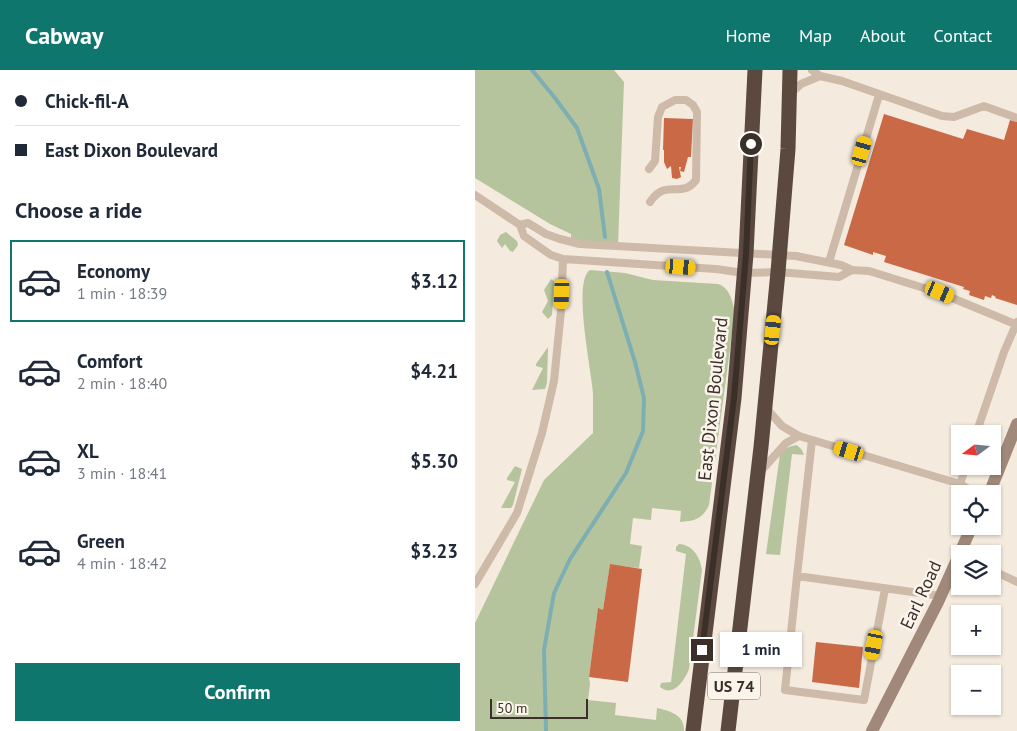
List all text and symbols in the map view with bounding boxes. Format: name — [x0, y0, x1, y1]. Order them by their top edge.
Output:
text: Cabway — [25, 20, 103, 51]
text: Home — [725, 24, 771, 47]
text: Map — [799, 24, 832, 47]
text: About — [860, 24, 906, 47]
text: Contact — [934, 24, 992, 47]
text: Chick-fil-A — [45, 89, 129, 113]
route start — [740, 133, 762, 155]
car — [850, 135, 873, 167]
text: East Dixon Boulevard — [45, 138, 218, 162]
text: Choose a ride — [15, 196, 142, 224]
car — [665, 258, 696, 276]
icon: car — [17, 259, 62, 304]
text: Economy — [77, 259, 150, 283]
text: $3.12 — [410, 269, 458, 293]
car — [553, 279, 570, 309]
car — [923, 279, 956, 305]
text: 1 min · 18:39 — [77, 283, 167, 303]
car — [763, 314, 782, 346]
street label: East Dixon Boulevard — [692, 316, 733, 482]
icon: car — [17, 349, 62, 394]
text: Comfort — [77, 349, 143, 373]
text: $4.21 — [410, 359, 458, 383]
text: 2 min · 18:40 — [77, 373, 167, 393]
north arrow — [951, 425, 1001, 475]
map controls — [951, 425, 1001, 715]
icon: car — [17, 439, 62, 484]
text: XL — [77, 439, 99, 463]
car — [832, 439, 865, 463]
text: $5.30 — [410, 449, 458, 473]
text: 3 min · 18:41 — [77, 463, 167, 483]
button: locate — [951, 485, 1001, 535]
icon: car — [17, 529, 62, 574]
text: Green — [77, 529, 125, 553]
text: $3.23 — [410, 539, 458, 563]
button: layers — [951, 545, 1001, 595]
text: 4 min · 18:42 — [77, 553, 167, 573]
street label: Earl Road — [895, 557, 946, 633]
button: + — [951, 605, 1001, 655]
car — [863, 629, 884, 661]
callout: 1 min — [719, 632, 802, 668]
route end — [691, 639, 713, 661]
text: 1 min — [741, 639, 781, 659]
button: Confirm — [15, 663, 460, 721]
button: − — [951, 665, 1001, 715]
road number: US 74 — [708, 672, 760, 700]
scale bar — [490, 696, 587, 719]
text: 50 m — [497, 699, 527, 717]

